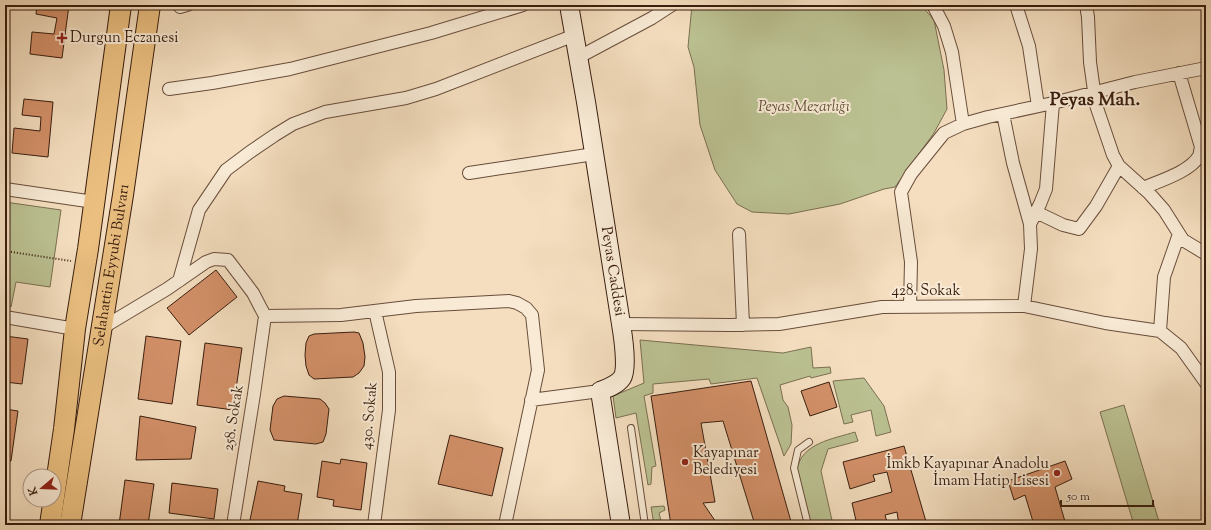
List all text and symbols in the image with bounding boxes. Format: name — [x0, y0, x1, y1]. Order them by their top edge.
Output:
place label: Durgun Eczanesi — [70, 28, 178, 49]
marker: Durgun Eczanesi — [57, 33, 67, 43]
district label: Peyas Mah. — [1050, 87, 1140, 114]
park label: Peyas Mezarlığı — [758, 97, 850, 118]
street label: Selahattin Eyyubi Bulvarı — [88, 183, 135, 348]
street label: Peyas Caddesi — [595, 225, 630, 318]
street label: 428. Sokak — [891, 281, 961, 302]
street label: 430. Sokak — [357, 381, 383, 451]
street label: 258. Sokak — [218, 383, 250, 453]
place label: Kayapınar Belediyesi — [693, 443, 759, 481]
place label: İmkb Kayapınar Anadolu İmam Hatip Lisesi — [887, 453, 1049, 492]
marker: Kayapınar Belediyesi — [680, 457, 690, 467]
north arrow — [22, 468, 62, 508]
marker: İmkb Kayapınar Anadolu İmam Hatip Lisesi — [1052, 468, 1062, 478]
scale bar — [1061, 482, 1153, 508]
text: K — [25, 485, 43, 498]
text: 50 m — [1066, 488, 1090, 506]

